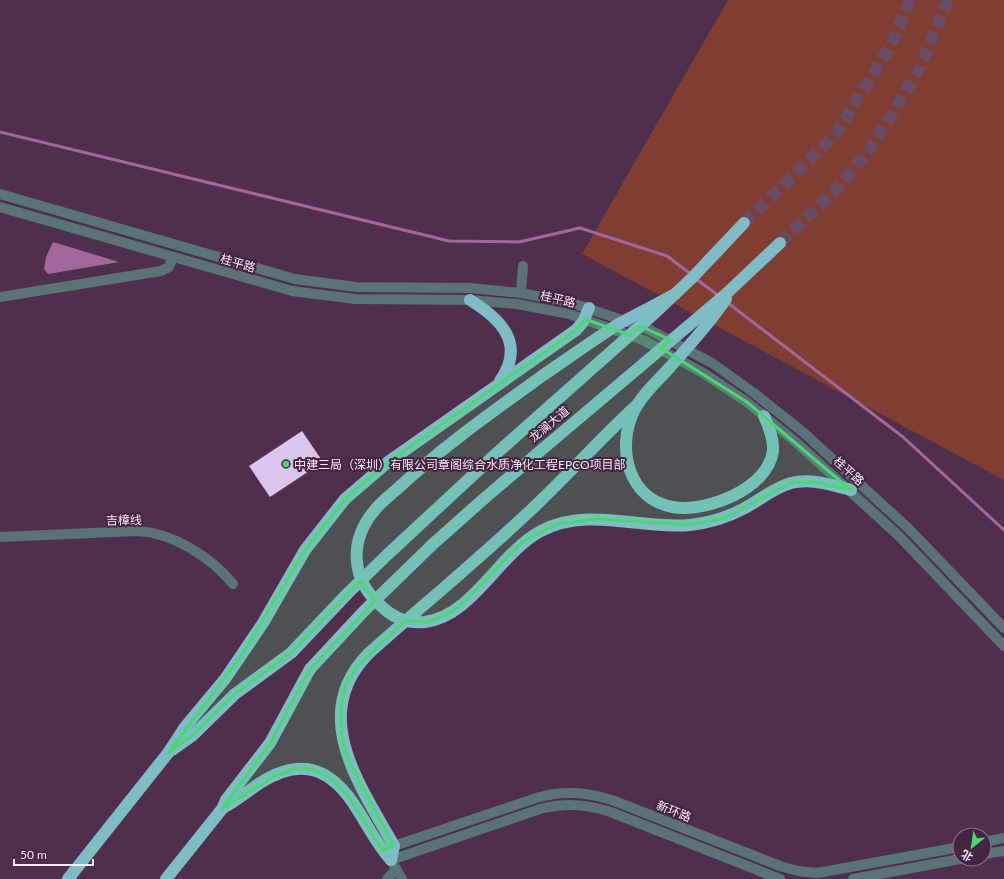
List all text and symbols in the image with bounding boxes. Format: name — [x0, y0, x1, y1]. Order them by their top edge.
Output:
street label: 桂平路 — [219, 251, 257, 275]
street label: 桂平路 — [539, 288, 577, 310]
street label: 龙澜大道 — [526, 403, 572, 445]
street label: 桂平路 — [831, 453, 867, 489]
place label: 中建三局（深圳）有限公司章阁综合水质净化工程EPCO项目部 — [294, 457, 626, 472]
marker: 中建三局（深圳）有限公司章阁综合水质净化工程EPCO项目部 — [281, 459, 291, 469]
street label: 吉樟线 — [106, 512, 142, 528]
street label: 新环路 — [654, 797, 694, 825]
north arrow — [952, 827, 992, 867]
scale bar — [14, 841, 93, 867]
text: 50 m — [20, 847, 47, 862]
text: 北 — [959, 848, 975, 864]

